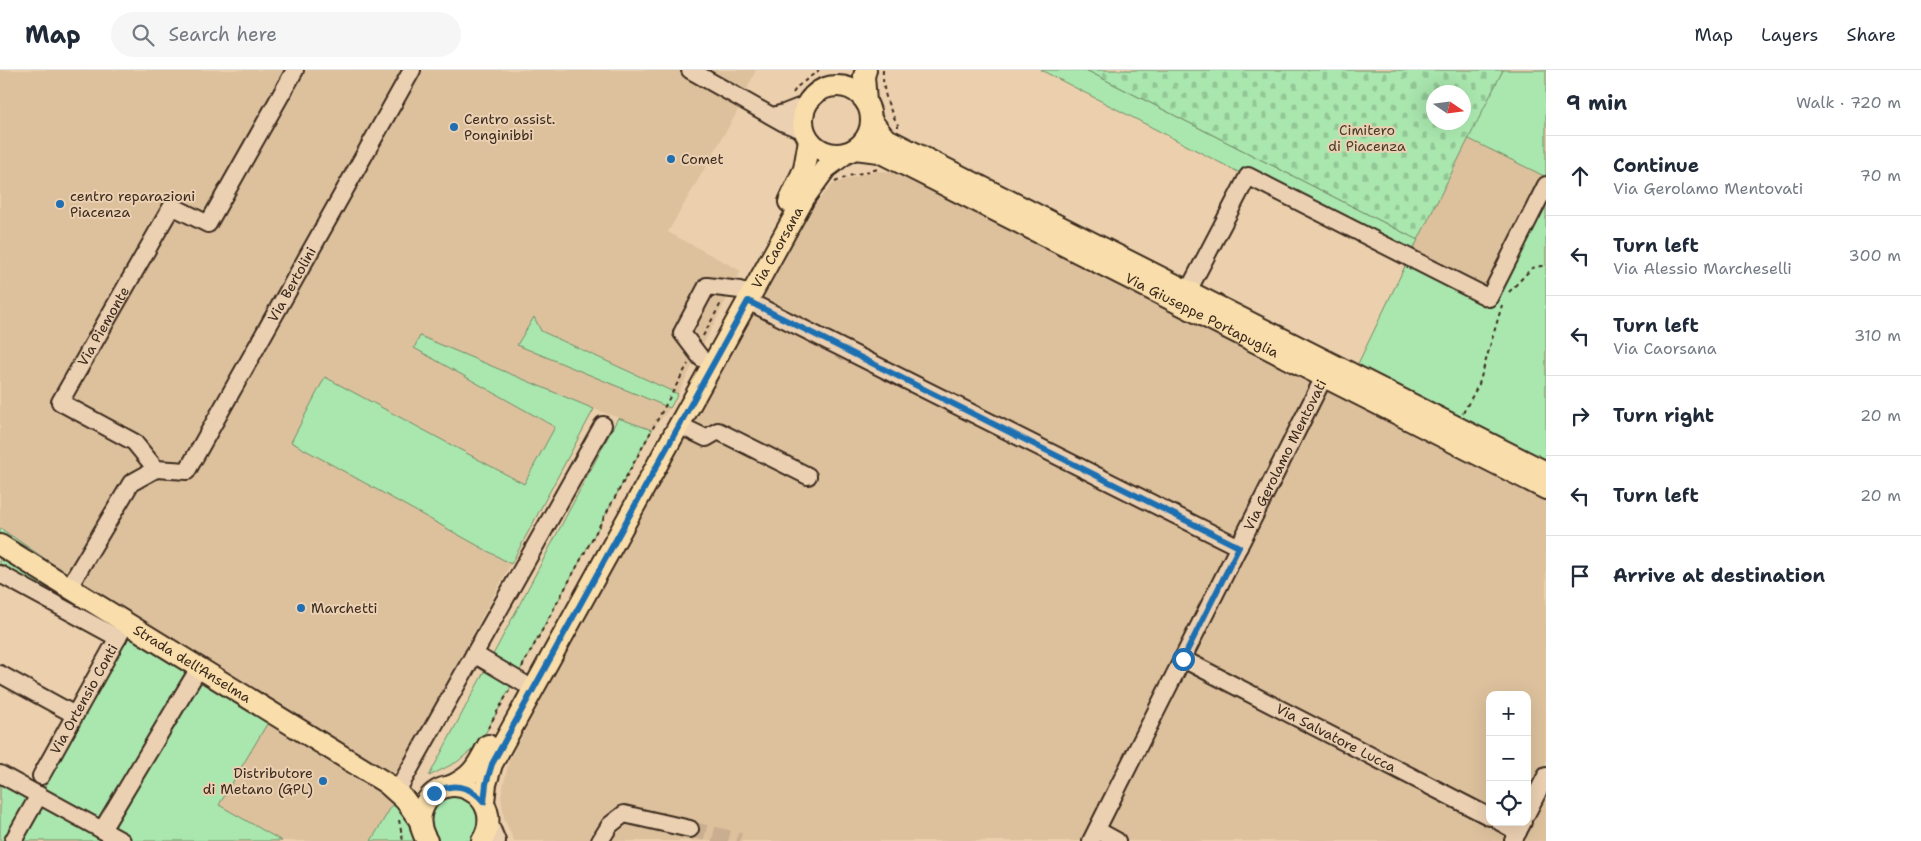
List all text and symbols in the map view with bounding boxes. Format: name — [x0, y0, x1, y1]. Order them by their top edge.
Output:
search box — [111, 12, 461, 57]
text: Map — [25, 19, 81, 51]
icon: search — [129, 21, 157, 49]
text: Search here — [169, 22, 277, 47]
text: Map — [1695, 23, 1733, 47]
text: Layers — [1761, 23, 1818, 47]
text: Share — [1846, 23, 1896, 47]
north arrow — [1426, 85, 1471, 130]
text: 9 min — [1566, 89, 1627, 117]
text: Walk · 720 m — [1796, 92, 1901, 113]
place label: Centro assist. Ponginibbi — [464, 110, 555, 144]
marker: Centro assist. Ponginibbi — [448, 121, 460, 133]
park label: Cimitero di Piacenza — [1328, 121, 1406, 155]
place label: Comet — [681, 150, 724, 168]
marker: Comet — [665, 153, 677, 165]
text: Continue — [1613, 153, 1699, 178]
icon: ahead — [1566, 162, 1594, 190]
text: 70 m — [1860, 165, 1901, 186]
text: Via Gerolamo Mentovati — [1613, 178, 1803, 199]
place label: centro reparazioni Piacenza — [70, 187, 195, 221]
marker: centro reparazioni Piacenza — [54, 198, 66, 210]
street label: Via Caorsana — [747, 203, 807, 292]
text: Turn left — [1613, 233, 1699, 258]
icon: left — [1566, 242, 1594, 270]
street label: Via Bertolini — [263, 244, 320, 325]
text: 300 m — [1849, 245, 1901, 266]
text: Via Alessio Marcheselli — [1613, 258, 1792, 279]
street label: Via Giuseppe Portapuglia — [1122, 269, 1282, 362]
street label: Via Piemonte — [73, 283, 133, 369]
text: Turn left — [1613, 313, 1699, 338]
icon: left — [1566, 322, 1594, 350]
text: 310 m — [1854, 325, 1901, 346]
text: Via Caorsana — [1613, 338, 1717, 359]
street label: Via Gerolamo Mentovati — [1239, 376, 1330, 533]
icon: right — [1566, 402, 1594, 430]
text: Turn right — [1613, 403, 1714, 428]
text: 20 m — [1860, 405, 1901, 426]
icon: left — [1566, 482, 1594, 510]
text: Turn left — [1613, 483, 1699, 508]
text: 20 m — [1860, 485, 1901, 506]
icon: arrive — [1566, 562, 1594, 590]
text: Arrive at destination — [1613, 563, 1825, 588]
place label: Marchetti — [311, 599, 378, 617]
marker: Marchetti — [295, 602, 307, 614]
street label: Strada dell'Anselma — [130, 621, 255, 707]
street label: Via Ortensio Conti — [46, 641, 122, 757]
route start — [1172, 648, 1195, 671]
map controls — [1486, 691, 1531, 826]
button: + — [1486, 691, 1531, 736]
street label: Via Salvatore Lucca — [1273, 699, 1399, 776]
button: − — [1486, 736, 1531, 781]
place label: Distributore di Metano (GPL) — [203, 764, 313, 798]
marker: Distributore di Metano (GPL) — [317, 775, 329, 787]
button: locate — [1486, 781, 1531, 826]
route end — [423, 782, 446, 805]

